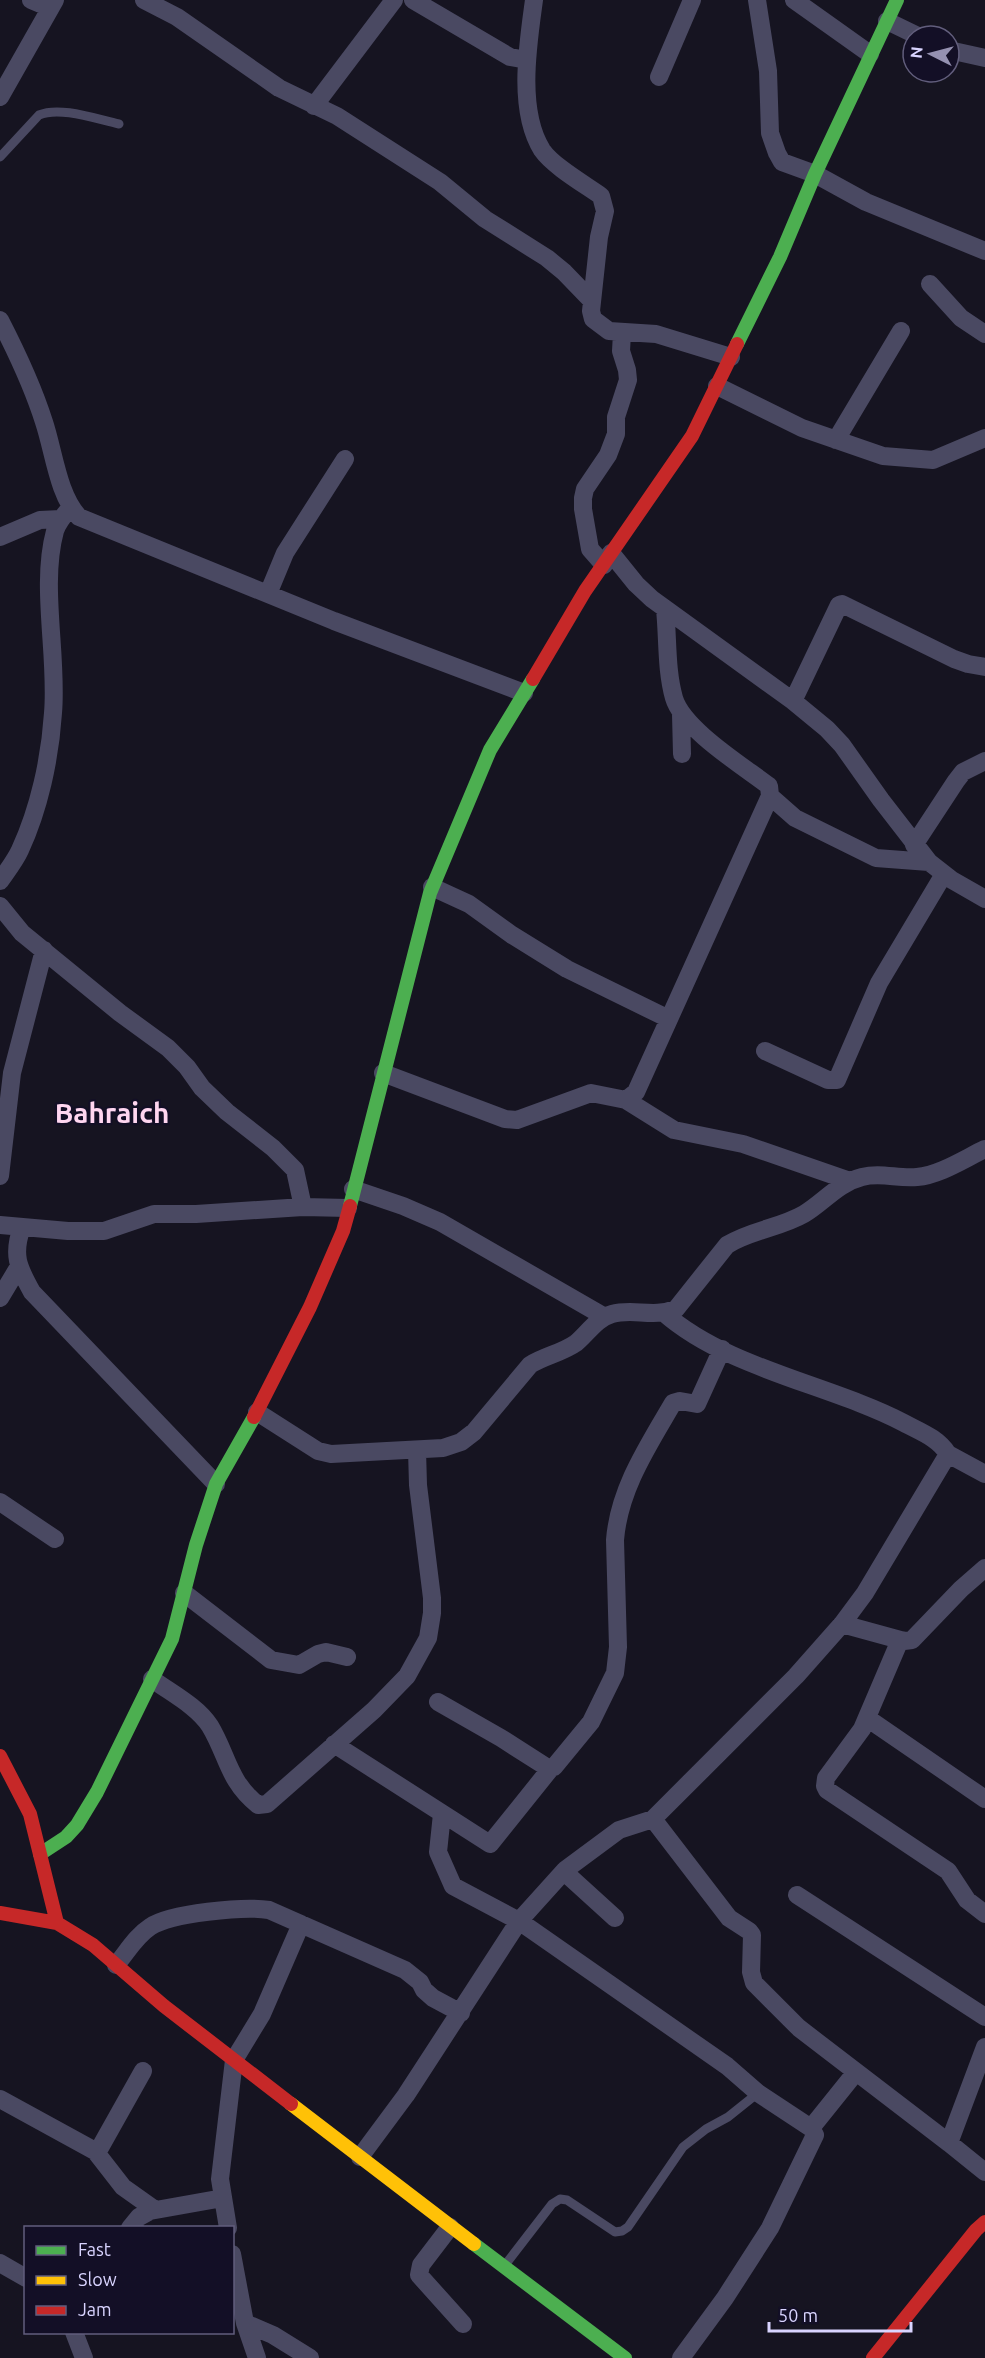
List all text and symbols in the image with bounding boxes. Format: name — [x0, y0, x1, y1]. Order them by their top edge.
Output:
north arrow — [901, 24, 961, 84]
text: N — [907, 46, 926, 59]
district label: Bahraich — [55, 1097, 169, 1128]
legend — [24, 2226, 234, 2334]
text: Fast — [78, 2239, 111, 2259]
text: Slow — [78, 2269, 117, 2289]
scale bar — [769, 2295, 912, 2333]
text: Jam — [78, 2299, 112, 2319]
text: 50 m — [778, 2305, 818, 2325]

